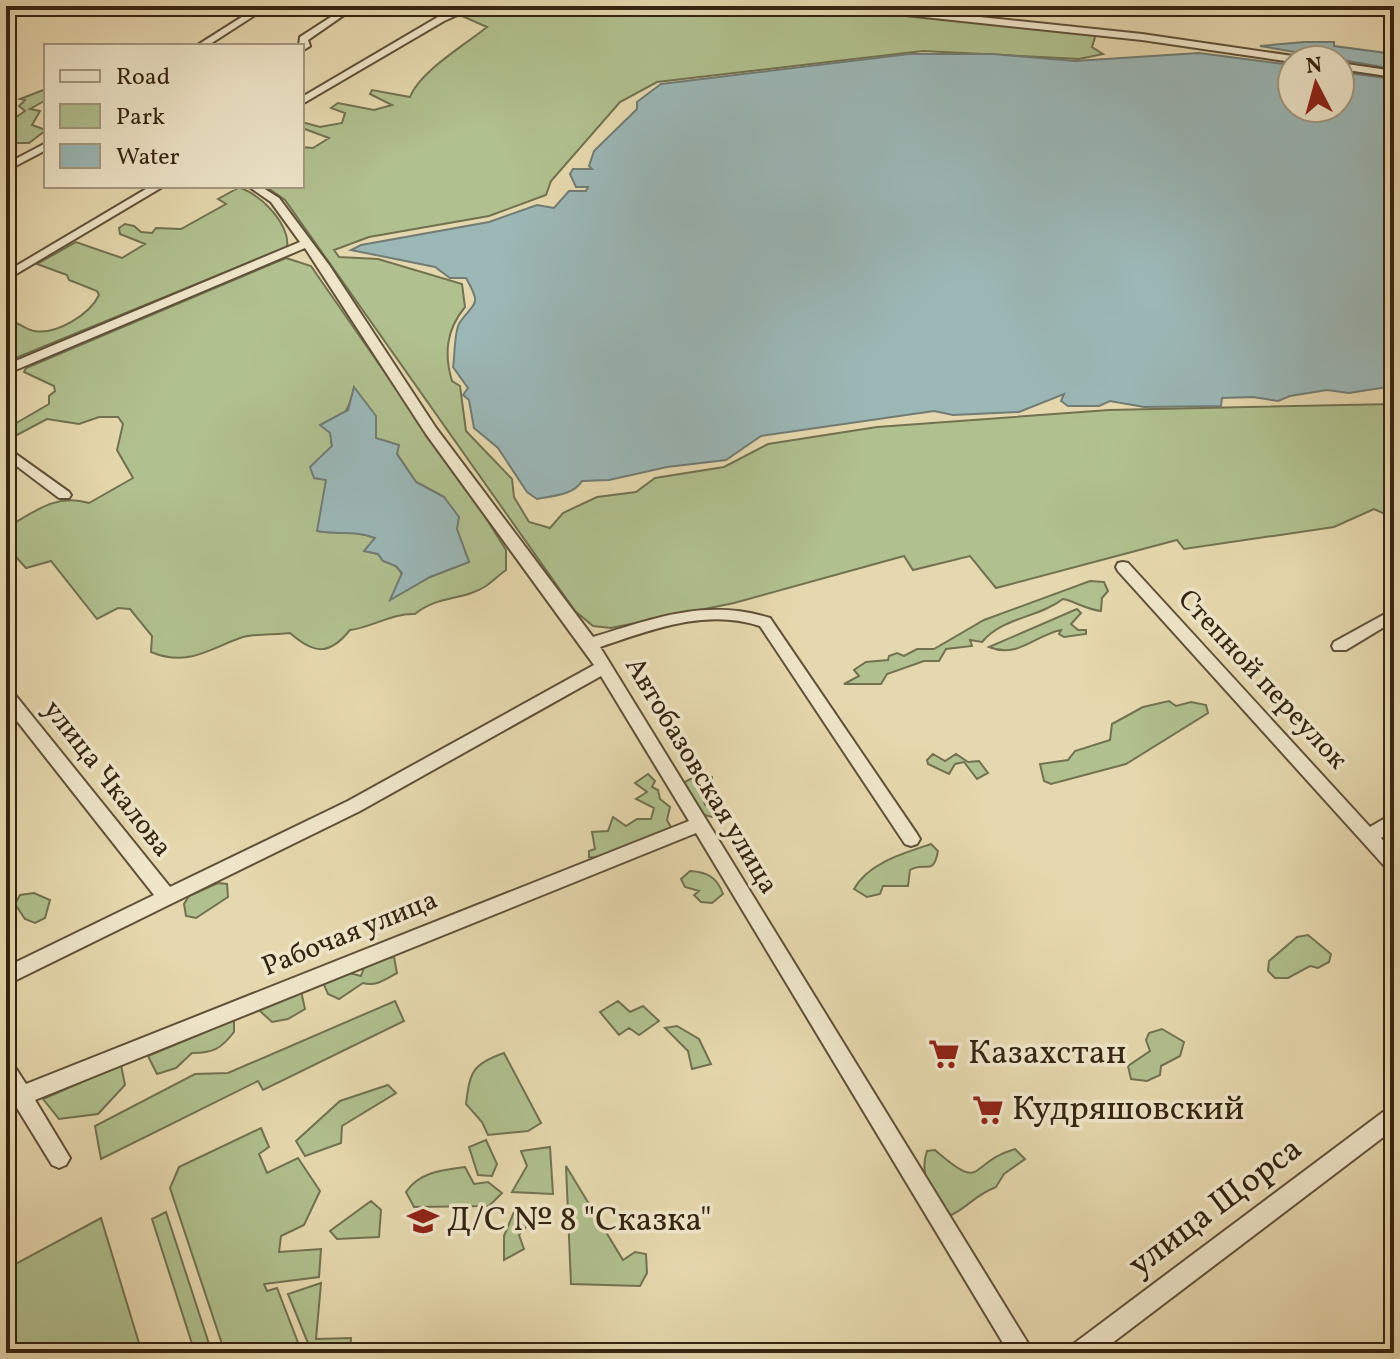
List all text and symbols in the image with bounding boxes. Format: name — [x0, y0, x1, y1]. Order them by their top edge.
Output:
legend — [44, 44, 304, 188]
north arrow — [1276, 44, 1356, 124]
text: N — [1305, 50, 1324, 83]
text: Road — [116, 61, 170, 95]
text: Park — [116, 101, 165, 135]
text: Water — [116, 141, 180, 175]
street label: Степной переулок — [1168, 581, 1356, 779]
street label: Автобазовская улица — [615, 650, 787, 902]
street label: улица Чкалова — [33, 692, 181, 866]
street label: Рабочая улица — [256, 881, 444, 987]
place label: Казахстан — [968, 1031, 1126, 1078]
supermarket icon: Казахстан — [927, 1037, 961, 1071]
place label: Кудряшовский — [1012, 1087, 1245, 1134]
supermarket icon: Кудряшовский — [971, 1093, 1005, 1127]
street label: улица Щорса — [1119, 1127, 1313, 1289]
place label: Д/С № 8 "Сказка" — [447, 1198, 712, 1245]
school or university icon: Д/С № 8 "Сказка" — [406, 1204, 440, 1238]

